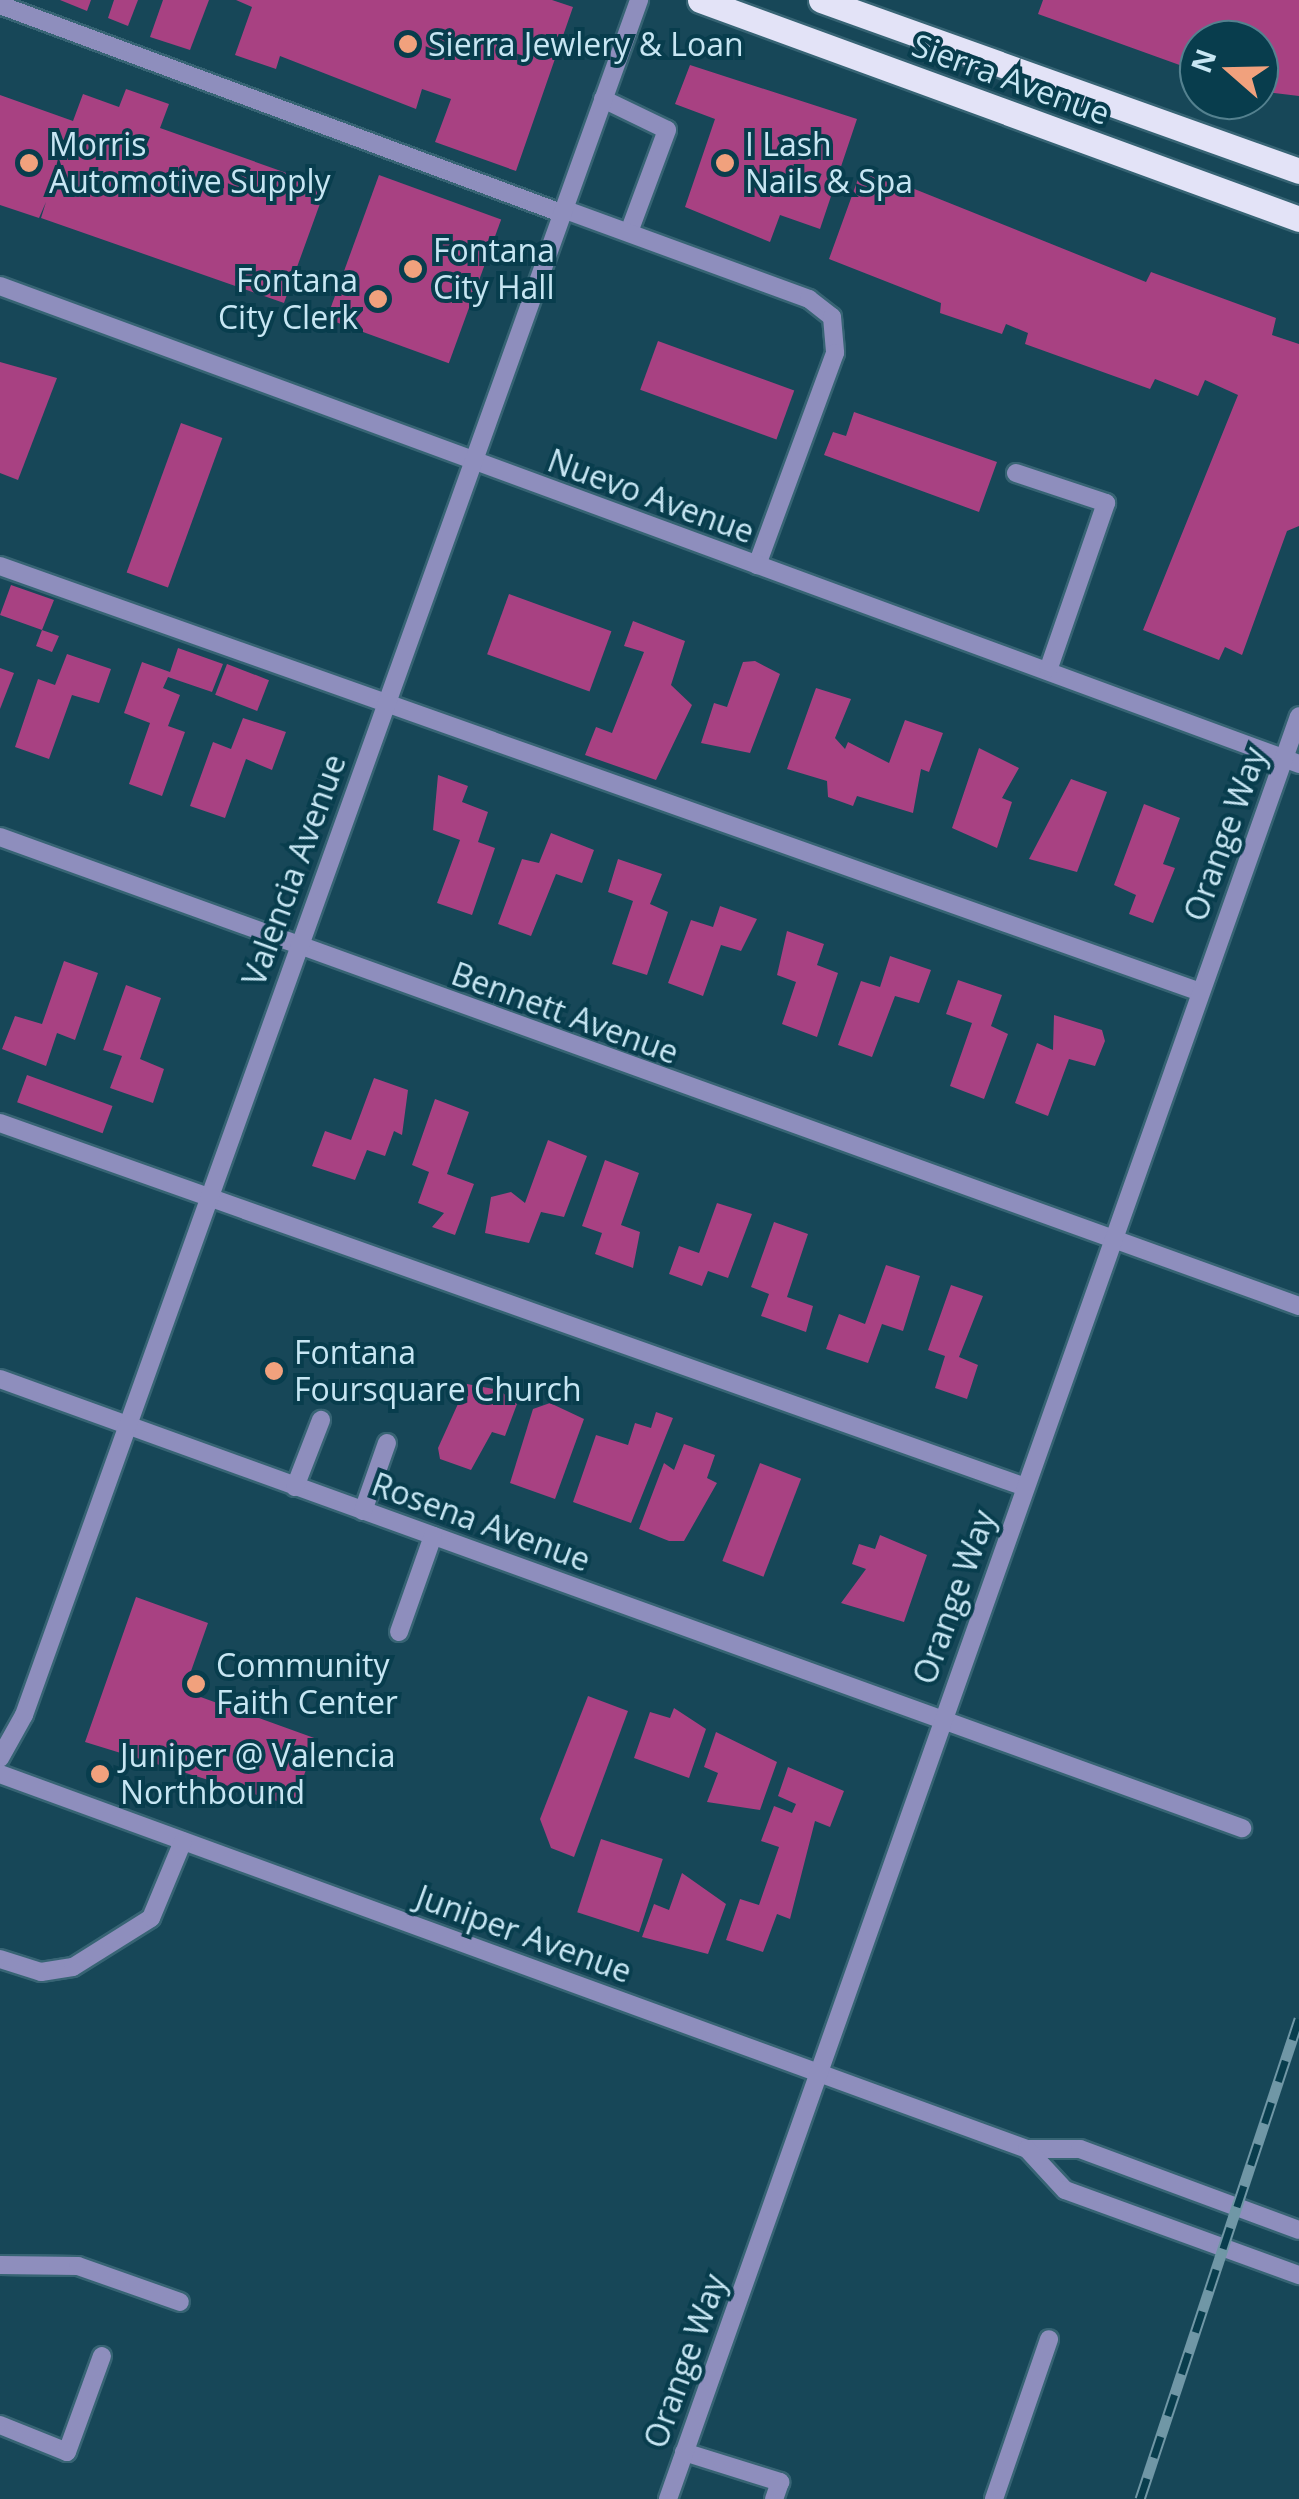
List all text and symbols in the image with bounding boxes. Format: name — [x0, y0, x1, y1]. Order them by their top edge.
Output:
north arrow — [1179, 20, 1279, 120]
place label: Sierra Jewlery & Loan — [428, 25, 744, 63]
street label: Sierra Avenue — [907, 26, 1115, 132]
marker: Sierra Jewlery & Loan — [397, 33, 419, 55]
text: N — [1181, 43, 1224, 78]
place label: Morris Automotive Supply — [49, 126, 331, 201]
place label: I Lash Nails & Spa — [745, 126, 913, 201]
marker: Morris Automotive Supply — [18, 152, 40, 174]
marker: I Lash Nails & Spa — [714, 152, 736, 174]
place label: Fontana City Hall — [433, 232, 555, 307]
marker: Fontana City Hall — [402, 258, 424, 280]
place label: Fontana City Clerk — [218, 262, 358, 337]
marker: Fontana City Clerk — [367, 288, 389, 310]
street label: Nuevo Avenue — [543, 441, 759, 551]
street label: Orange Way — [1176, 742, 1274, 926]
street label: Valencia Avenue — [234, 749, 354, 991]
street label: Bennett Avenue — [446, 954, 684, 1072]
place label: Fontana Foursquare Church — [294, 1334, 582, 1409]
marker: Fontana Foursquare Church — [263, 1360, 285, 1382]
street label: Rosena Avenue — [367, 1465, 595, 1579]
street label: Orange Way — [905, 1505, 1003, 1689]
place label: Community Faith Center — [216, 1647, 398, 1722]
marker: Community Faith Center — [185, 1673, 207, 1695]
place label: Juniper @ Valencia Northbound — [120, 1737, 396, 1812]
marker: Juniper @ Valencia Northbound — [89, 1763, 111, 1785]
street label: Juniper Avenue — [411, 1877, 637, 1991]
street label: Orange Way — [636, 2269, 734, 2453]

